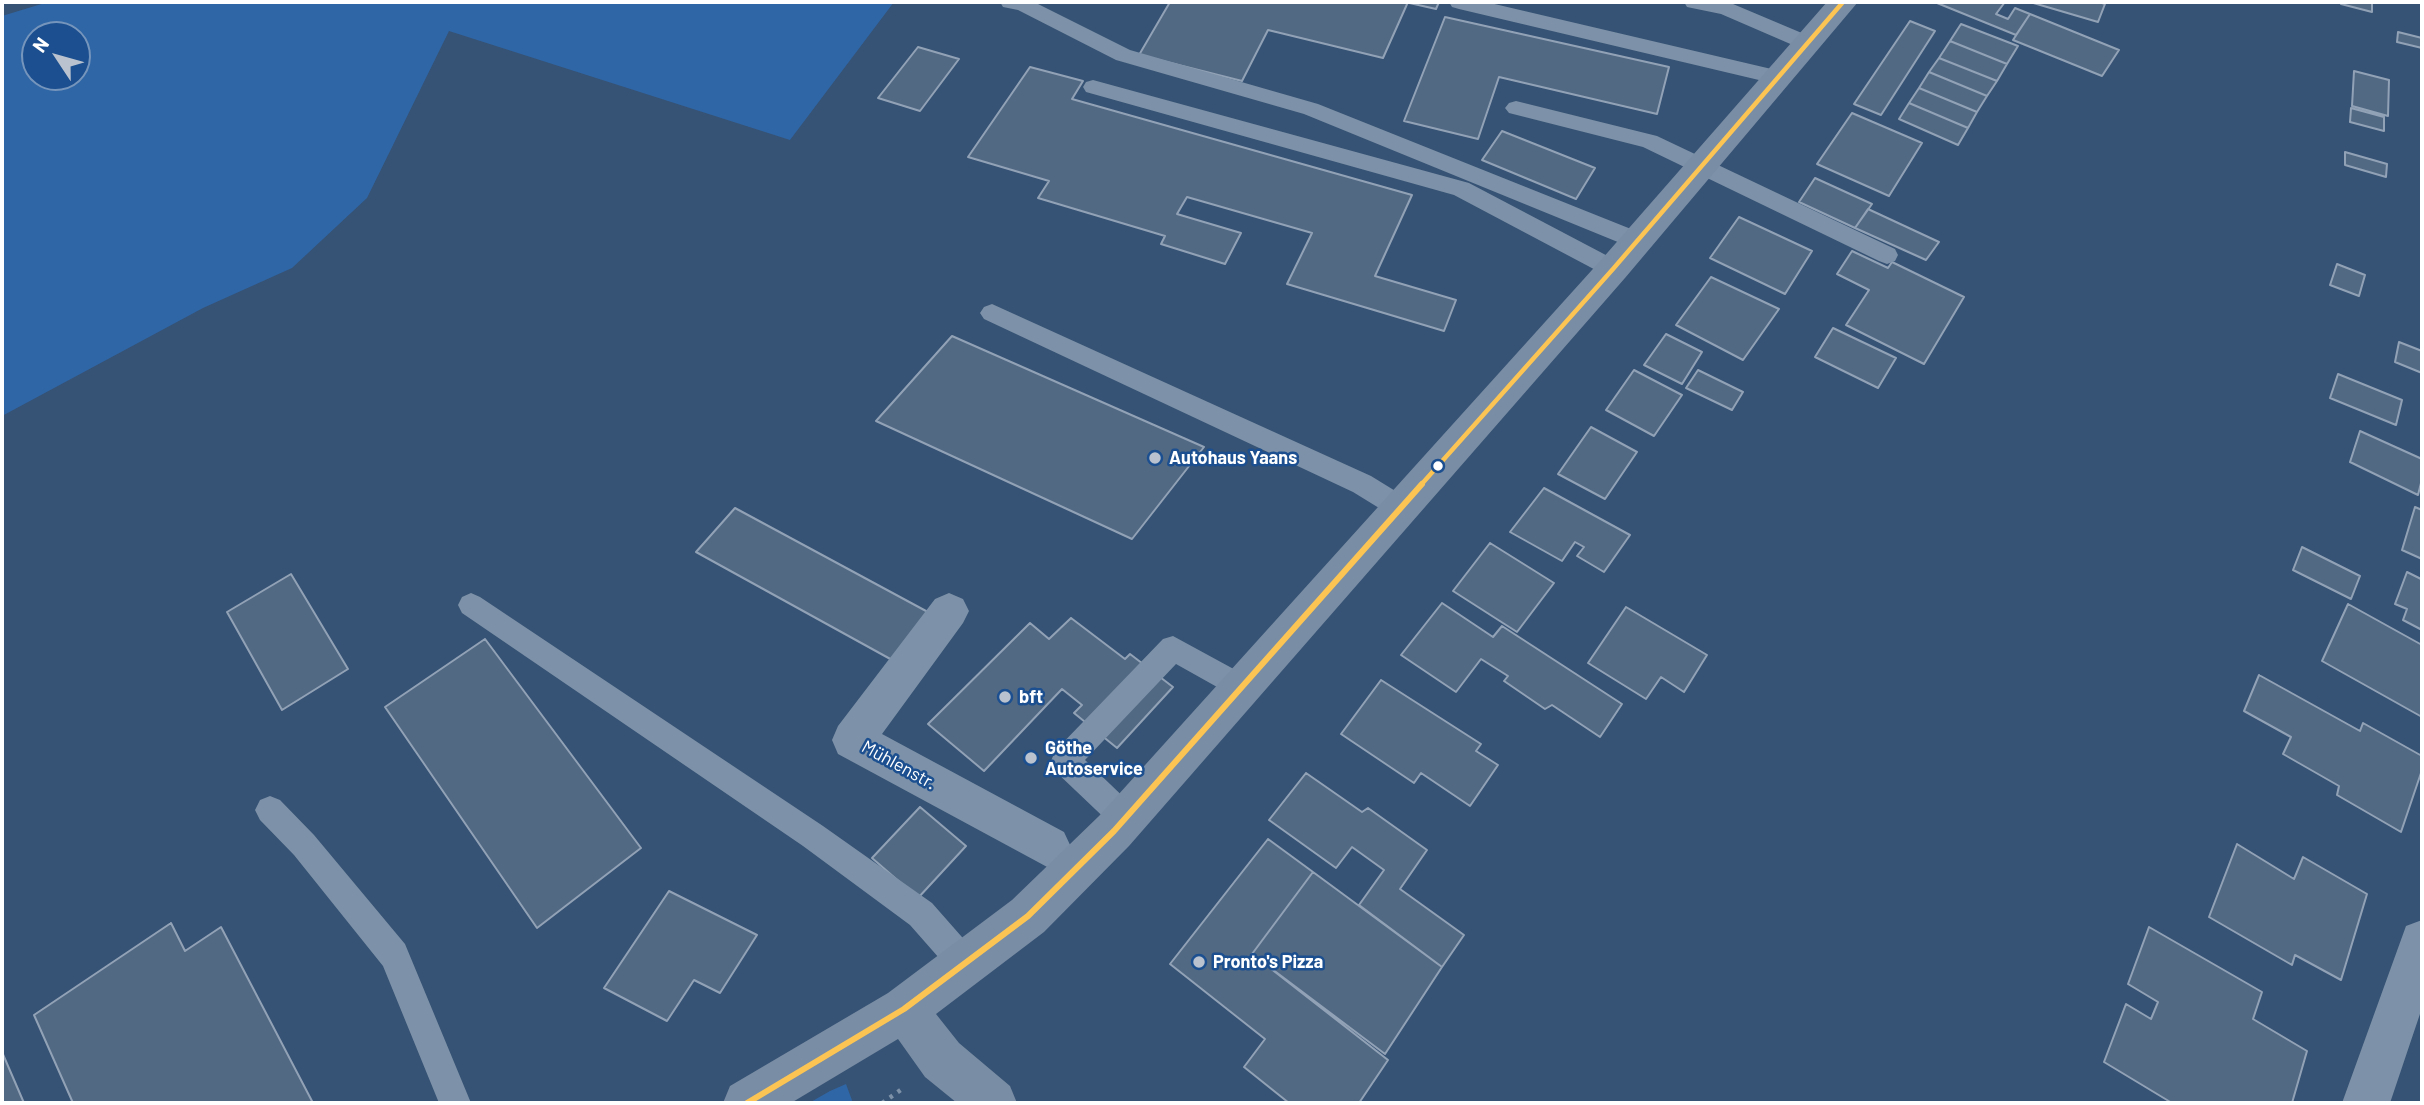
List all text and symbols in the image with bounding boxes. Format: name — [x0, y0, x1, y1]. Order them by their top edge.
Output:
north arrow — [21, 21, 91, 91]
text: N — [27, 33, 53, 56]
place label: Autohaus Yaans — [1169, 447, 1297, 469]
marker: Autohaus Yaans — [1147, 450, 1163, 466]
unlabelled marker — [1431, 459, 1445, 473]
place label: bft — [1019, 686, 1043, 708]
marker: bft — [997, 689, 1013, 705]
street label: Mühlenstr. — [858, 736, 940, 794]
place label: Göthe Autoservice — [1045, 737, 1143, 780]
marker: Göthe Autoservice — [1023, 750, 1039, 766]
place label: Pronto's Pizza — [1213, 951, 1323, 973]
marker: Pronto's Pizza — [1191, 954, 1207, 970]

